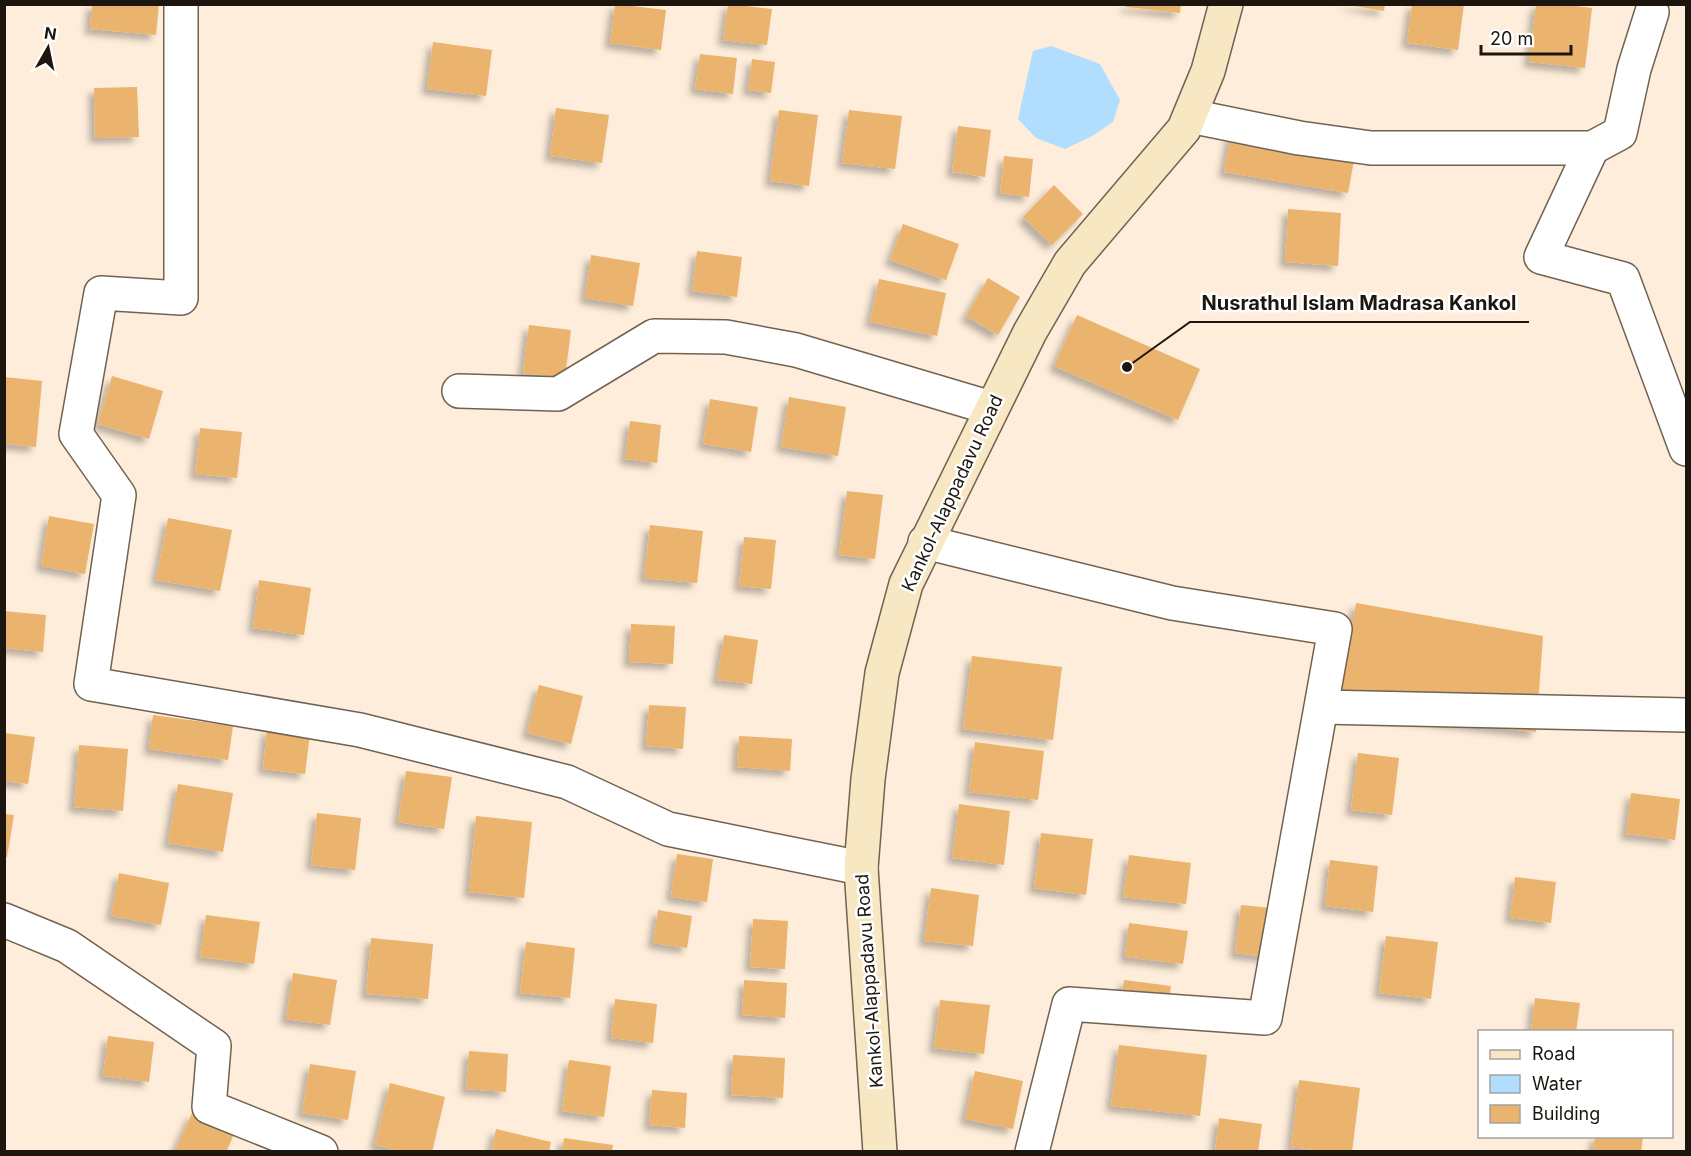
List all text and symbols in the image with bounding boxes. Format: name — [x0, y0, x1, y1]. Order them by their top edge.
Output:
north arrow — [18, 18, 78, 78]
scale bar — [1481, 18, 1571, 56]
text: N — [43, 22, 58, 44]
text: 20 m — [1490, 28, 1533, 49]
callout: Nusrathul Islam Madrasa Kankol — [1190, 284, 1529, 322]
text: Nusrathul Islam Madrasa Kankol — [1202, 291, 1516, 315]
street label: Kankol-Alappadavu Road — [897, 391, 1007, 595]
street label: Kankol-Alappadavu Road — [851, 873, 887, 1089]
legend — [1478, 1030, 1673, 1138]
text: Road — [1532, 1043, 1575, 1064]
text: Water — [1532, 1073, 1582, 1094]
text: Building — [1532, 1103, 1600, 1124]

